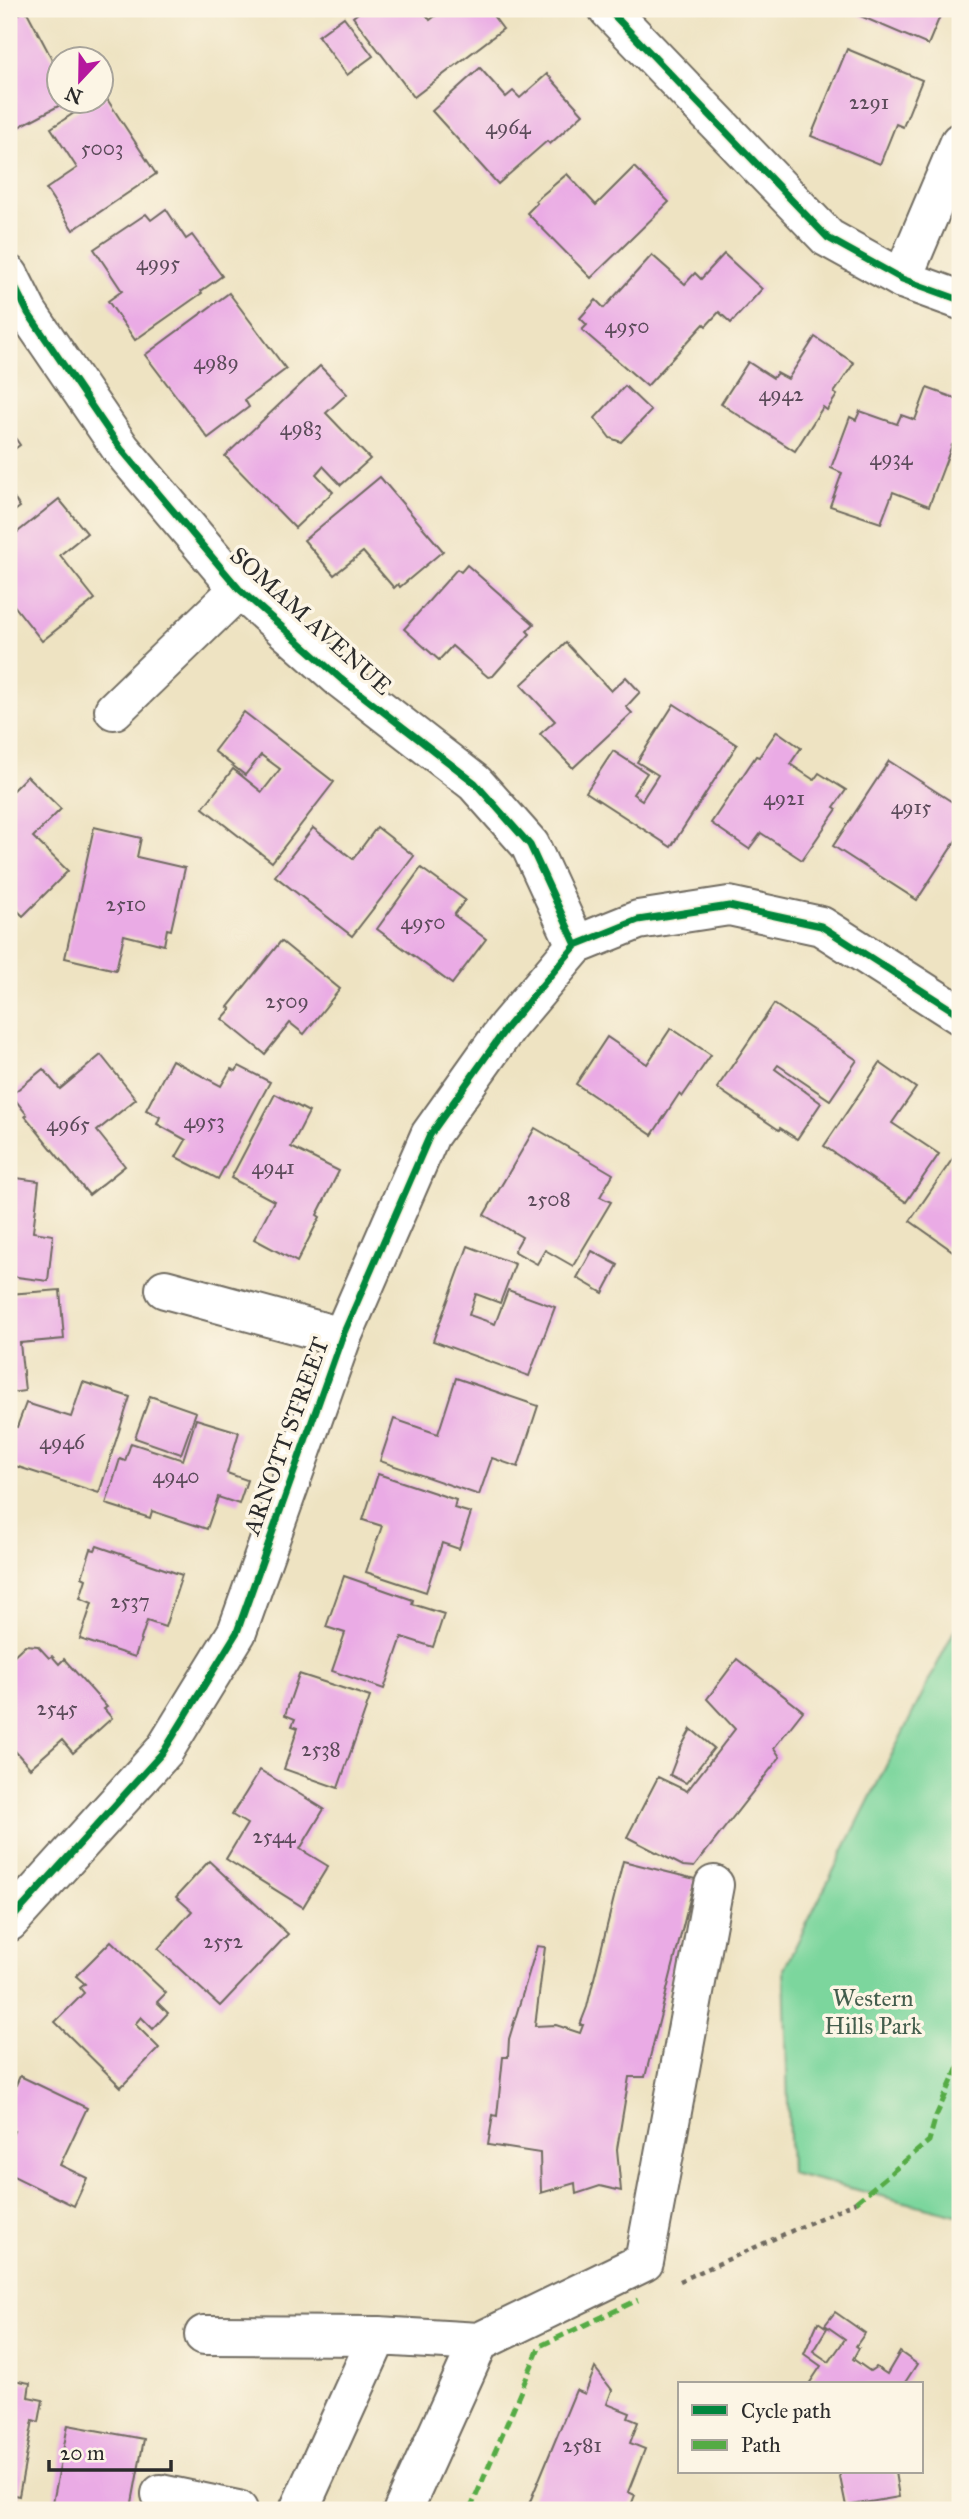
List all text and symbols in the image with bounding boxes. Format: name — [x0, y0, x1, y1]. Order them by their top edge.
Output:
north arrow — [46, 46, 116, 116]
text: N — [62, 82, 86, 109]
house number: 2291 — [849, 89, 889, 115]
house number: 4964 — [485, 114, 532, 140]
house number: 5003 — [81, 135, 123, 161]
house number: 4995 — [136, 250, 180, 276]
house number: 4950 — [605, 313, 649, 339]
house number: 4989 — [193, 349, 239, 375]
house number: 4942 — [758, 381, 804, 407]
house number: 4983 — [280, 415, 322, 441]
house number: 4934 — [869, 445, 914, 471]
street label: SOMAM AVENUE — [224, 540, 398, 702]
house number: 4921 — [763, 785, 805, 811]
house number: 4915 — [891, 794, 932, 820]
house number: 2510 — [106, 891, 146, 917]
house number: 4950 — [401, 909, 445, 935]
house number: 2509 — [265, 988, 309, 1014]
house number: 4953 — [183, 1108, 225, 1134]
house number: 4965 — [46, 1111, 90, 1137]
house number: 4941 — [252, 1154, 294, 1180]
house number: 2508 — [527, 1186, 571, 1212]
street label: ARNOTT STREET — [236, 1333, 336, 1540]
house number: 4946 — [39, 1429, 86, 1455]
house number: 4940 — [153, 1463, 199, 1489]
house number: 2537 — [110, 1588, 150, 1614]
house number: 2545 — [37, 1695, 78, 1721]
house number: 2538 — [301, 1736, 341, 1762]
house number: 2544 — [253, 1823, 297, 1849]
house number: 2552 — [203, 1928, 244, 1954]
park label: Western Hills Park — [824, 1983, 923, 2041]
legend — [678, 2382, 923, 2474]
text: Cycle path — [741, 2398, 832, 2424]
scale bar — [49, 2428, 172, 2472]
house number: 2581 — [562, 2432, 602, 2458]
text: Path — [741, 2432, 781, 2458]
text: 20 m — [60, 2440, 105, 2466]

